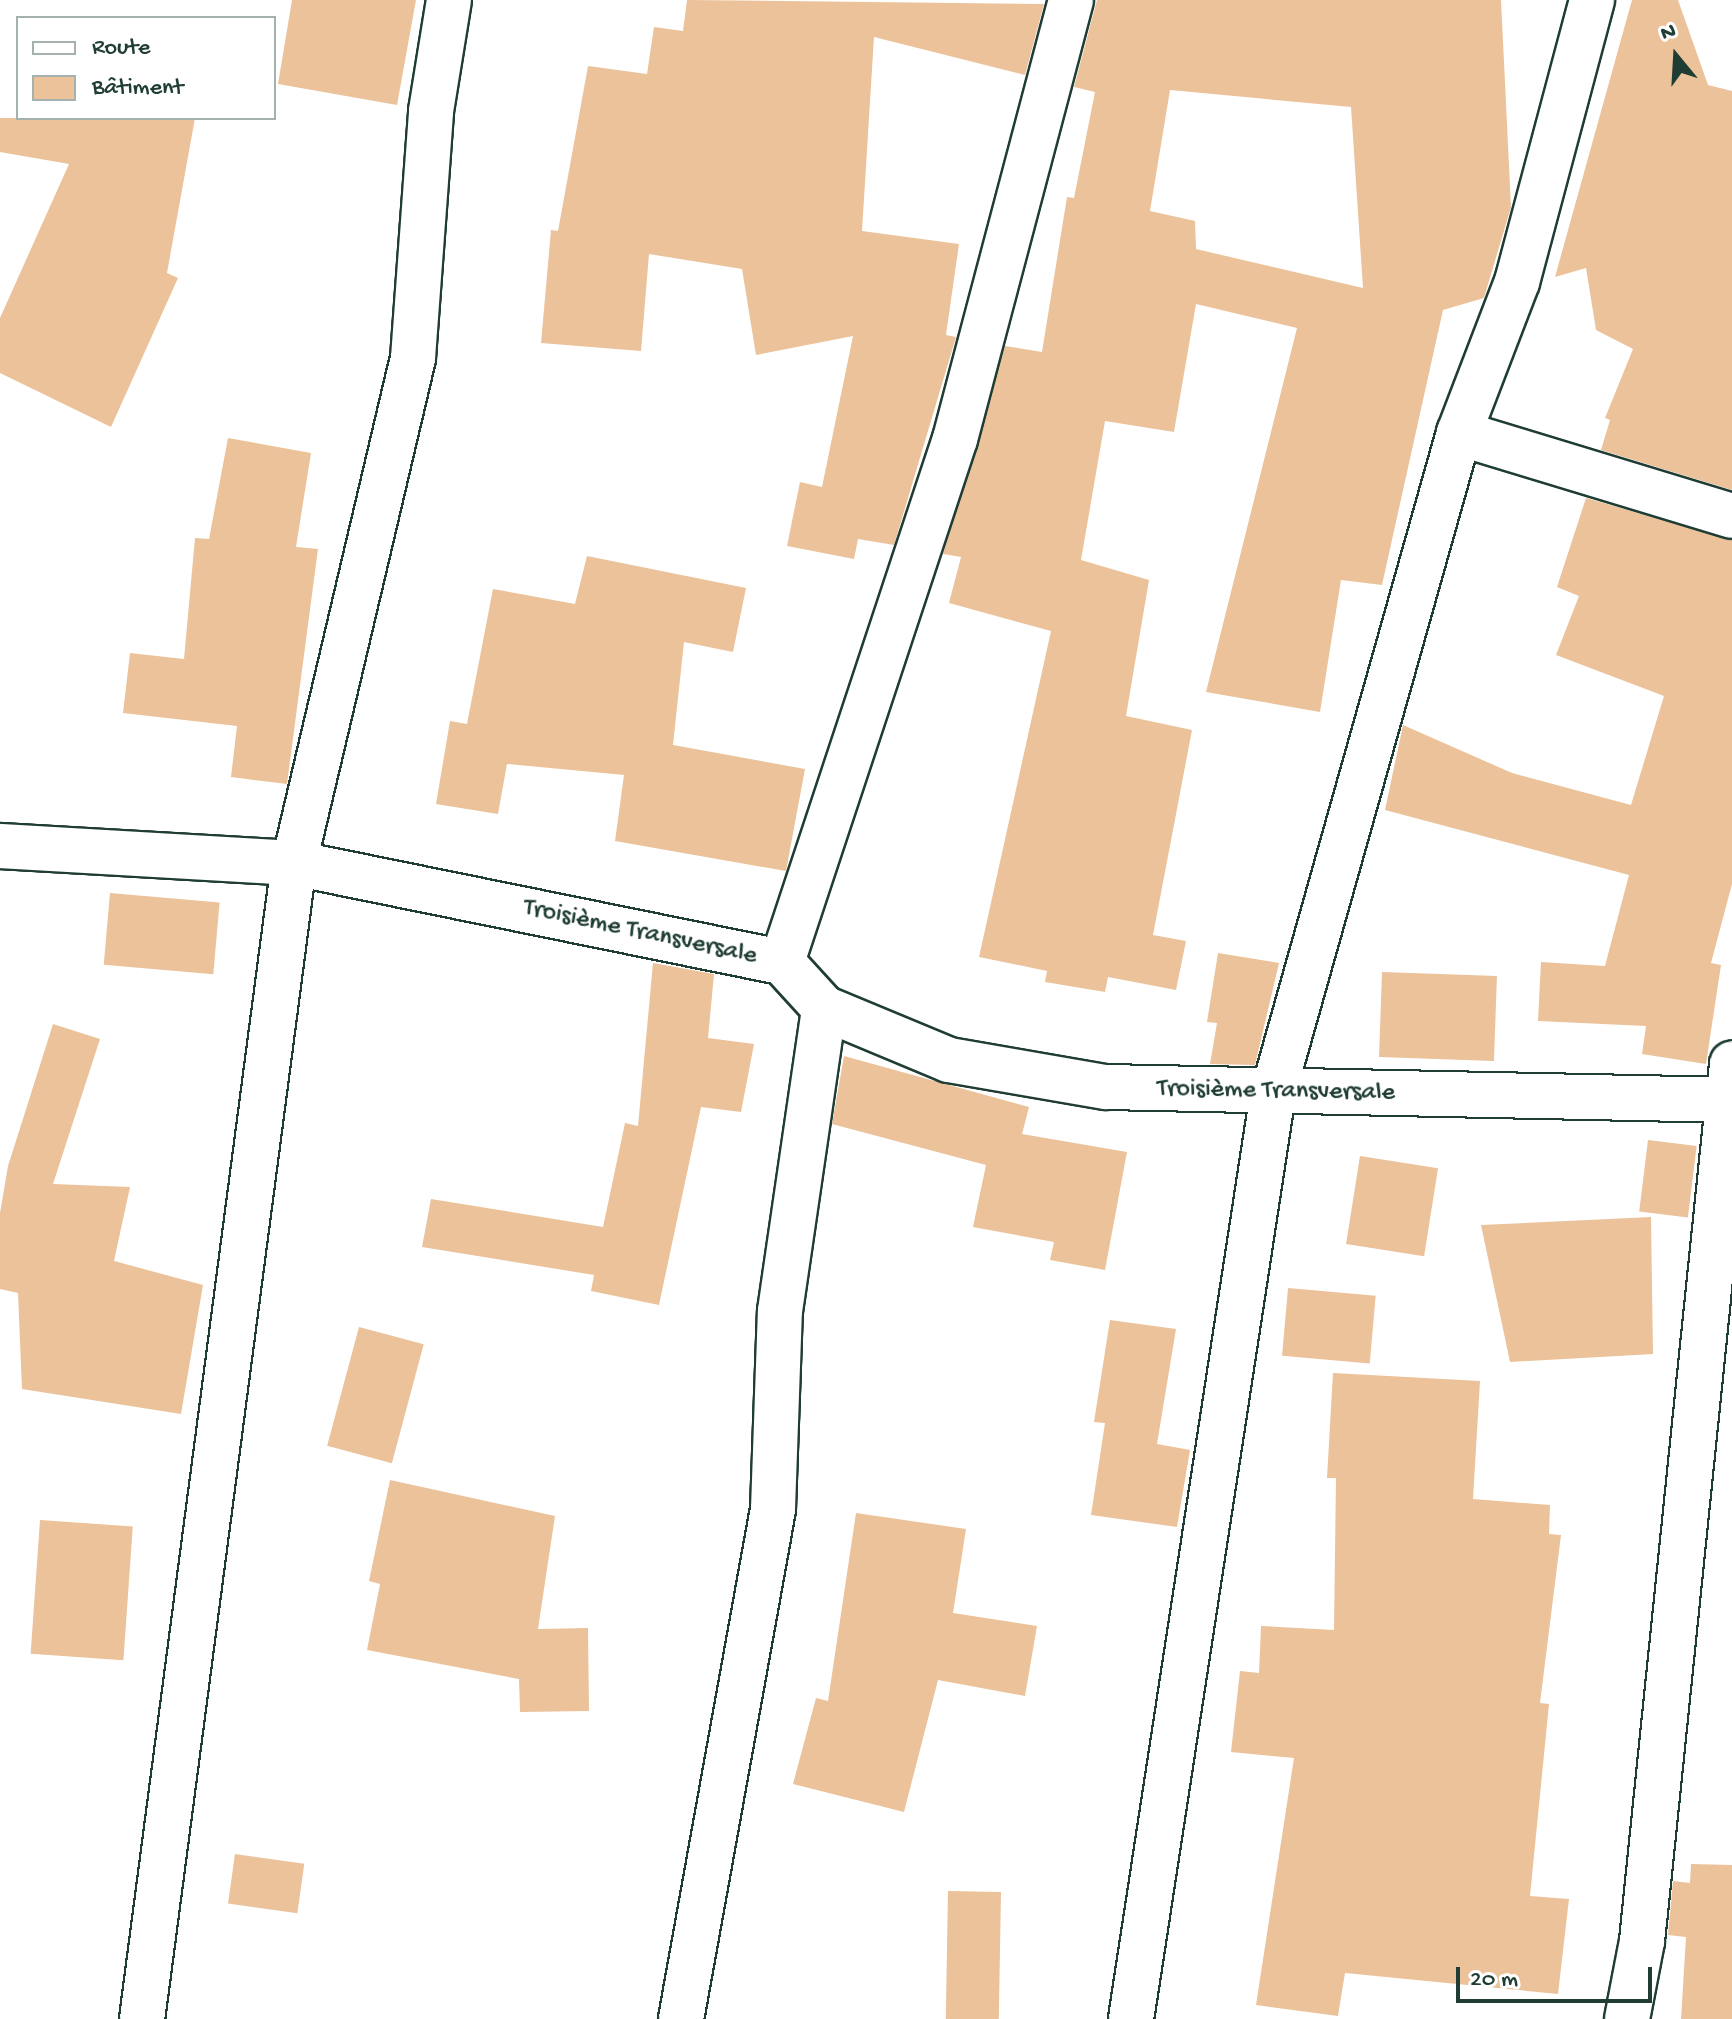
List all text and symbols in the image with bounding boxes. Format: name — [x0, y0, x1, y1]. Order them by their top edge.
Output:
legend — [16, 16, 276, 120]
north arrow — [1636, 16, 1716, 96]
text: N — [1658, 19, 1679, 48]
text: Route — [92, 34, 150, 63]
text: Bâtiment — [92, 74, 183, 103]
street label: Troisième Transversale — [520, 893, 760, 973]
street label: Troisième Transversale — [1157, 1074, 1395, 1110]
scale bar — [1460, 1951, 1656, 2001]
text: 20 m — [1470, 1966, 1518, 1995]

